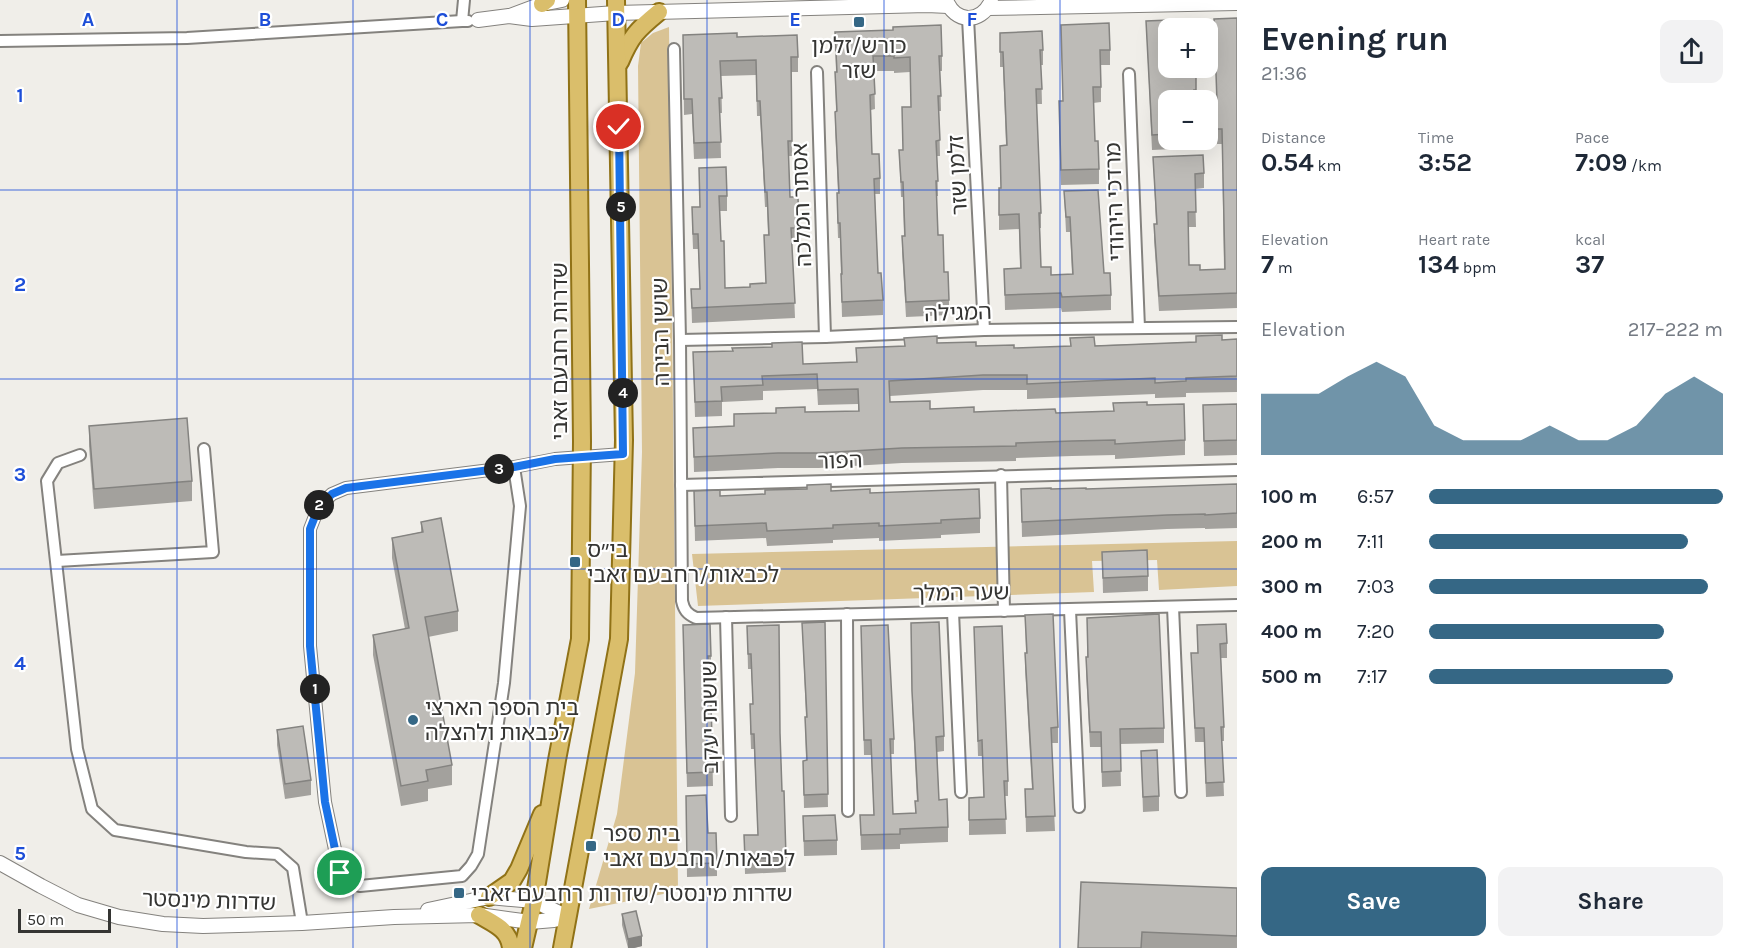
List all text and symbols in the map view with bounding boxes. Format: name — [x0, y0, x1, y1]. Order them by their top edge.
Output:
text: A — [82, 8, 95, 31]
text: B — [259, 8, 271, 31]
text: C — [436, 8, 448, 31]
text: D — [611, 8, 625, 31]
text: E — [789, 8, 801, 31]
text: F — [967, 8, 978, 31]
marker: כורש/זלמן שזר — [852, 15, 866, 29]
map controls — [1158, 18, 1218, 150]
button: + — [1158, 18, 1218, 78]
text: Evening run — [1261, 20, 1449, 58]
button: share — [1660, 20, 1723, 83]
place label: כורש/זלמן שזר — [811, 33, 907, 84]
text: 21:36 — [1261, 62, 1307, 85]
text: 1 — [16, 84, 24, 107]
button: − — [1158, 90, 1218, 150]
pin — [593, 101, 644, 152]
icon: check — [602, 110, 635, 143]
text: Distance — [1261, 128, 1326, 147]
text: Time — [1418, 128, 1454, 147]
text: Pace — [1575, 128, 1609, 147]
street label: זלמן שזר — [943, 134, 973, 216]
street label: אסתר המלכה — [787, 142, 817, 267]
street label: מרדכי היהודי — [1100, 142, 1130, 262]
text: 0.54 — [1261, 147, 1314, 178]
text: 3:52 — [1418, 147, 1472, 178]
text: 7:09 — [1575, 147, 1627, 178]
text: km — [1314, 156, 1341, 175]
text: /km — [1627, 156, 1662, 175]
pin: 5 — [606, 192, 636, 222]
text: 5 — [616, 197, 626, 216]
text: Elevation — [1261, 230, 1329, 249]
text: Heart rate — [1418, 230, 1490, 249]
text: kcal — [1575, 230, 1606, 249]
text: 7 — [1261, 249, 1274, 280]
text: 134 — [1418, 249, 1459, 280]
text: 37 — [1575, 249, 1604, 280]
text: m — [1274, 258, 1293, 277]
text: bpm — [1459, 258, 1497, 277]
street label: שדרות רחבעם זאבי — [547, 262, 573, 440]
text: 2 — [14, 273, 26, 296]
street label: שושן הבירה — [647, 277, 675, 387]
street label: המגילה — [924, 299, 992, 327]
text: Elevation — [1261, 318, 1346, 341]
text: 217–222 m — [1628, 318, 1723, 341]
pin: 4 — [608, 378, 638, 408]
text: 4 — [618, 383, 628, 402]
street label: הפור — [817, 447, 863, 475]
pin: 3 — [484, 454, 514, 484]
text: 3 — [494, 459, 504, 478]
text: 3 — [14, 463, 26, 486]
text: 100 m — [1261, 485, 1317, 508]
text: 6:57 — [1357, 485, 1394, 508]
pin: 2 — [304, 490, 334, 520]
text: 2 — [314, 495, 324, 514]
text: 200 m — [1261, 530, 1322, 553]
text: 7:11 — [1357, 530, 1384, 553]
place label: בי״ס לכבאות/רחבעם זאבי — [587, 537, 779, 588]
marker: בי״ס לכבאות/רחבעם זאבי — [568, 555, 582, 569]
text: 300 m — [1261, 575, 1323, 598]
text: 7:03 — [1357, 575, 1395, 598]
street label: שער המלך — [912, 579, 1010, 607]
text: 400 m — [1261, 620, 1322, 643]
text: 7:20 — [1357, 620, 1394, 643]
text: 4 — [14, 652, 26, 675]
street label: שושנת יעקב — [696, 660, 724, 774]
text: 500 m — [1261, 665, 1322, 688]
text: 7:17 — [1357, 665, 1387, 688]
pin: 1 — [300, 674, 330, 704]
text: 1 — [312, 679, 318, 698]
place label: בית הספר הארצי לכבאות ולהצלה — [425, 695, 579, 746]
marker: בית הספר הארצי לכבאות ולהצלה — [406, 713, 420, 727]
place label: בית ספר לכבאות/רחבעם זאבי — [603, 821, 795, 872]
marker: בית ספר לכבאות/רחבעם זאבי — [584, 839, 598, 853]
text: 5 — [14, 842, 26, 865]
pin — [314, 847, 365, 898]
icon: arrive — [323, 856, 356, 889]
button: Save — [1261, 867, 1486, 936]
button: Share — [1498, 867, 1723, 936]
place label: שדרות מינסטר/שדרות רחבעם זאבי — [471, 881, 793, 907]
street label: שדרות מינסטר — [141, 886, 276, 916]
marker: שדרות מינסטר/שדרות רחבעם זאבי — [452, 886, 466, 900]
scale bar — [18, 906, 111, 934]
text: 50 m — [27, 910, 64, 929]

